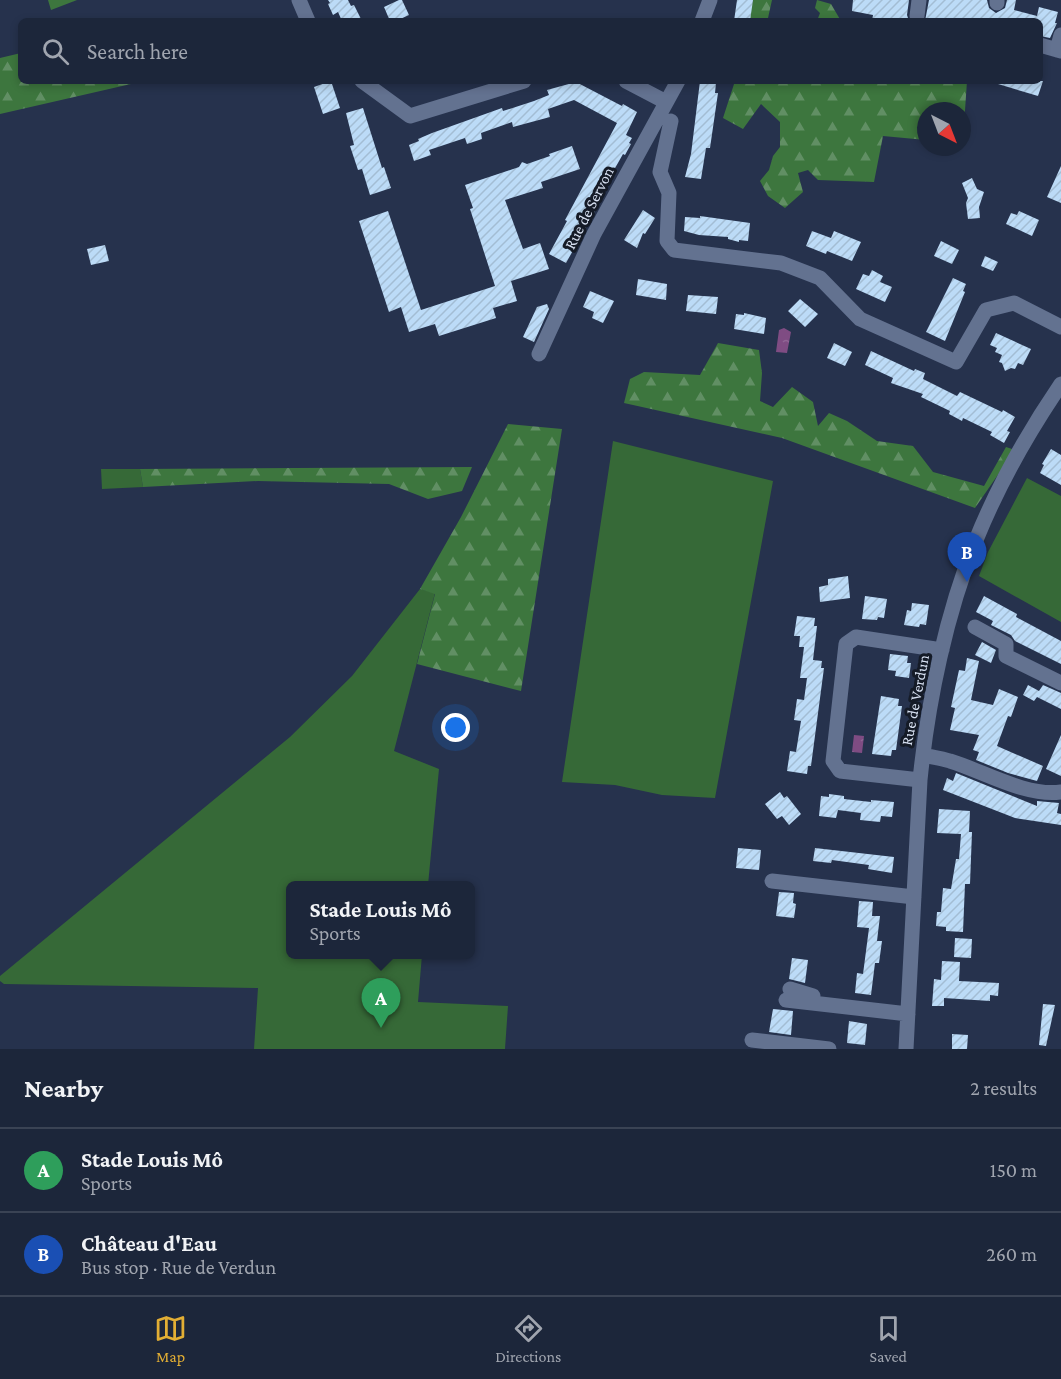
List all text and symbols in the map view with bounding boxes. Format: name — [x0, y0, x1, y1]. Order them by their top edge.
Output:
search box — [18, 18, 1043, 84]
icon: search — [39, 35, 72, 68]
text: Search here — [87, 39, 188, 64]
north arrow — [917, 102, 971, 156]
street label: Rue de Servon — [561, 164, 617, 252]
pin: B — [948, 532, 986, 582]
street label: Rue de Verdun — [898, 653, 932, 747]
your location — [441, 713, 470, 742]
popup — [286, 881, 475, 959]
text: Stade Louis Mô — [310, 897, 451, 922]
text: Sports — [310, 922, 361, 944]
pin: A — [362, 978, 400, 1028]
text: Nearby — [24, 1074, 103, 1103]
text: 2 results — [970, 1077, 1037, 1099]
text: Stade Louis Mô — [81, 1147, 223, 1172]
text: A — [38, 1159, 49, 1181]
text: 150 m — [990, 1159, 1037, 1181]
text: Sports — [81, 1172, 132, 1194]
text: Château d'Eau — [81, 1231, 217, 1256]
text: B — [38, 1243, 49, 1265]
text: 260 m — [986, 1243, 1037, 1265]
text: Bus stop · Rue de Verdun — [81, 1256, 276, 1278]
tab: Map — [154, 1312, 187, 1365]
tab: Directions — [495, 1312, 561, 1365]
tab: Saved — [869, 1312, 907, 1365]

